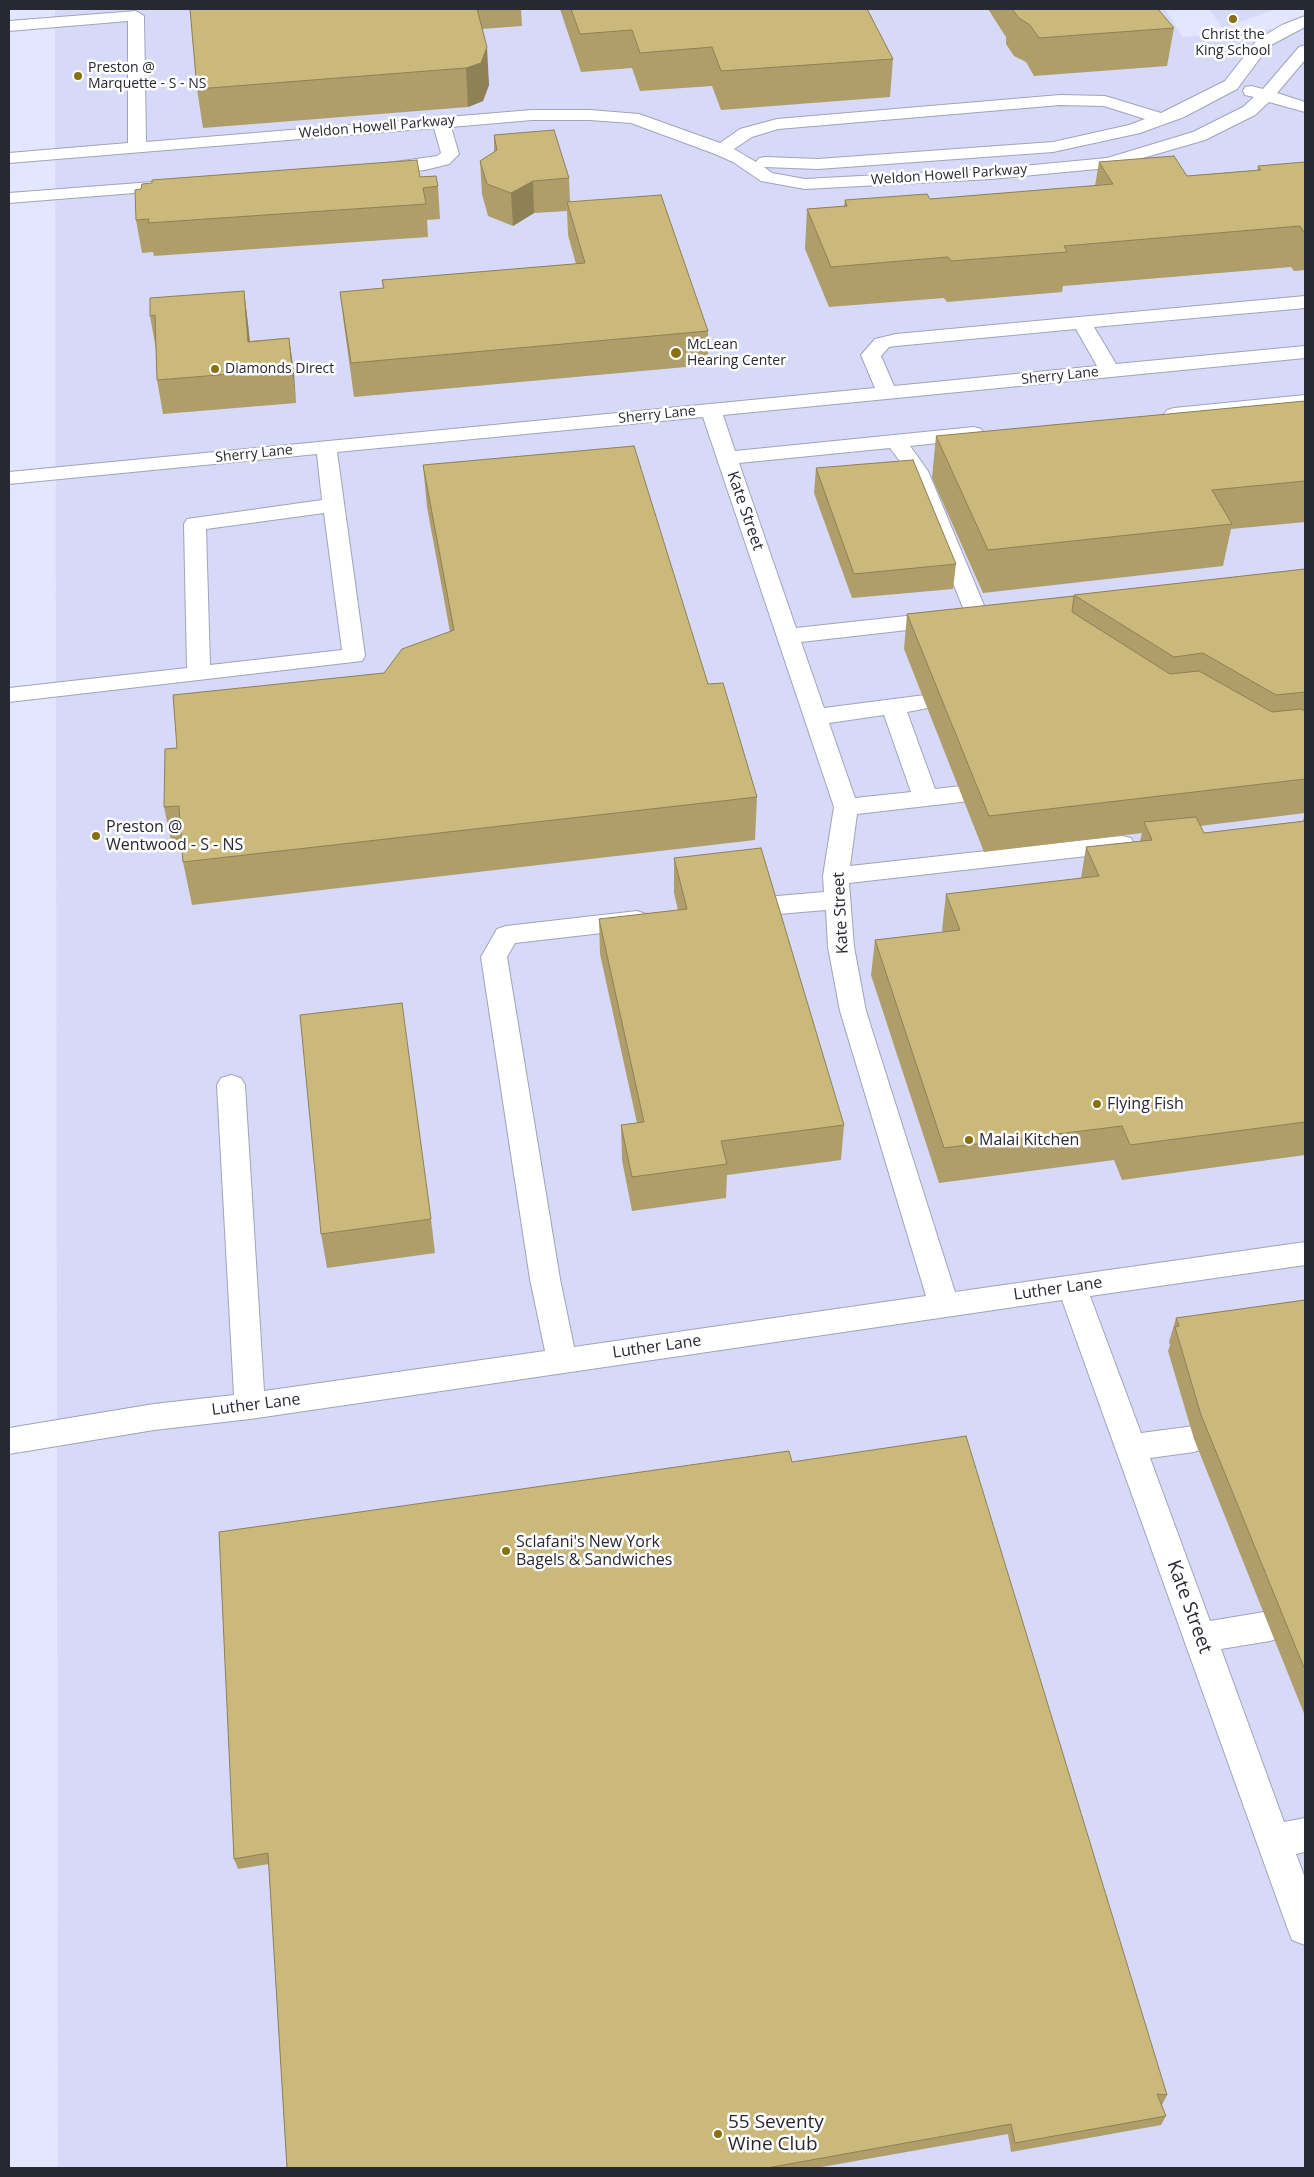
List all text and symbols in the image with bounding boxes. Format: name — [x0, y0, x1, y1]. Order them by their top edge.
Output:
marker: Christ the King School — [1227, 13, 1239, 25]
place label: Christ the King School — [1195, 27, 1271, 59]
place label: Preston @ Marquette - S - NS — [88, 60, 206, 92]
marker: Preston @ Marquette - S - NS — [72, 70, 84, 82]
street label: Weldon Howell Parkway — [298, 112, 456, 142]
street label: Weldon Howell Parkway — [870, 161, 1028, 189]
place label: McLean Hearing Center — [687, 337, 786, 370]
marker: McLean Hearing Center — [669, 346, 683, 360]
place label: Diamonds Direct — [225, 361, 334, 377]
marker: Diamonds Direct — [209, 363, 221, 375]
street label: Sherry Lane — [1020, 364, 1100, 388]
street label: Sherry Lane — [617, 403, 697, 427]
street label: Sherry Lane — [214, 442, 294, 466]
street label: Kate Street — [723, 469, 767, 553]
place label: Preston @ Wentwood - S - NS — [106, 817, 243, 855]
marker: Preston @ Wentwood - S - NS — [90, 830, 102, 842]
street label: Kate Street — [829, 871, 853, 955]
place label: Flying Fish — [1107, 1094, 1184, 1114]
marker: Flying Fish — [1091, 1098, 1103, 1110]
place label: Malai Kitchen — [979, 1130, 1079, 1150]
marker: Malai Kitchen — [963, 1134, 975, 1146]
street label: Luther Lane — [1012, 1273, 1104, 1305]
street label: Luther Lane — [611, 1331, 703, 1363]
street label: Luther Lane — [210, 1390, 302, 1420]
place label: Sclafani's New York Bagels & Sandwiches — [516, 1532, 672, 1570]
marker: Sclafani's New York Bagels & Sandwiches — [500, 1545, 512, 1557]
street label: Kate Street — [1162, 1557, 1216, 1657]
place label: 55 Seventy Wine Club — [728, 2112, 824, 2156]
marker: 55 Seventy Wine Club — [712, 2128, 724, 2140]

